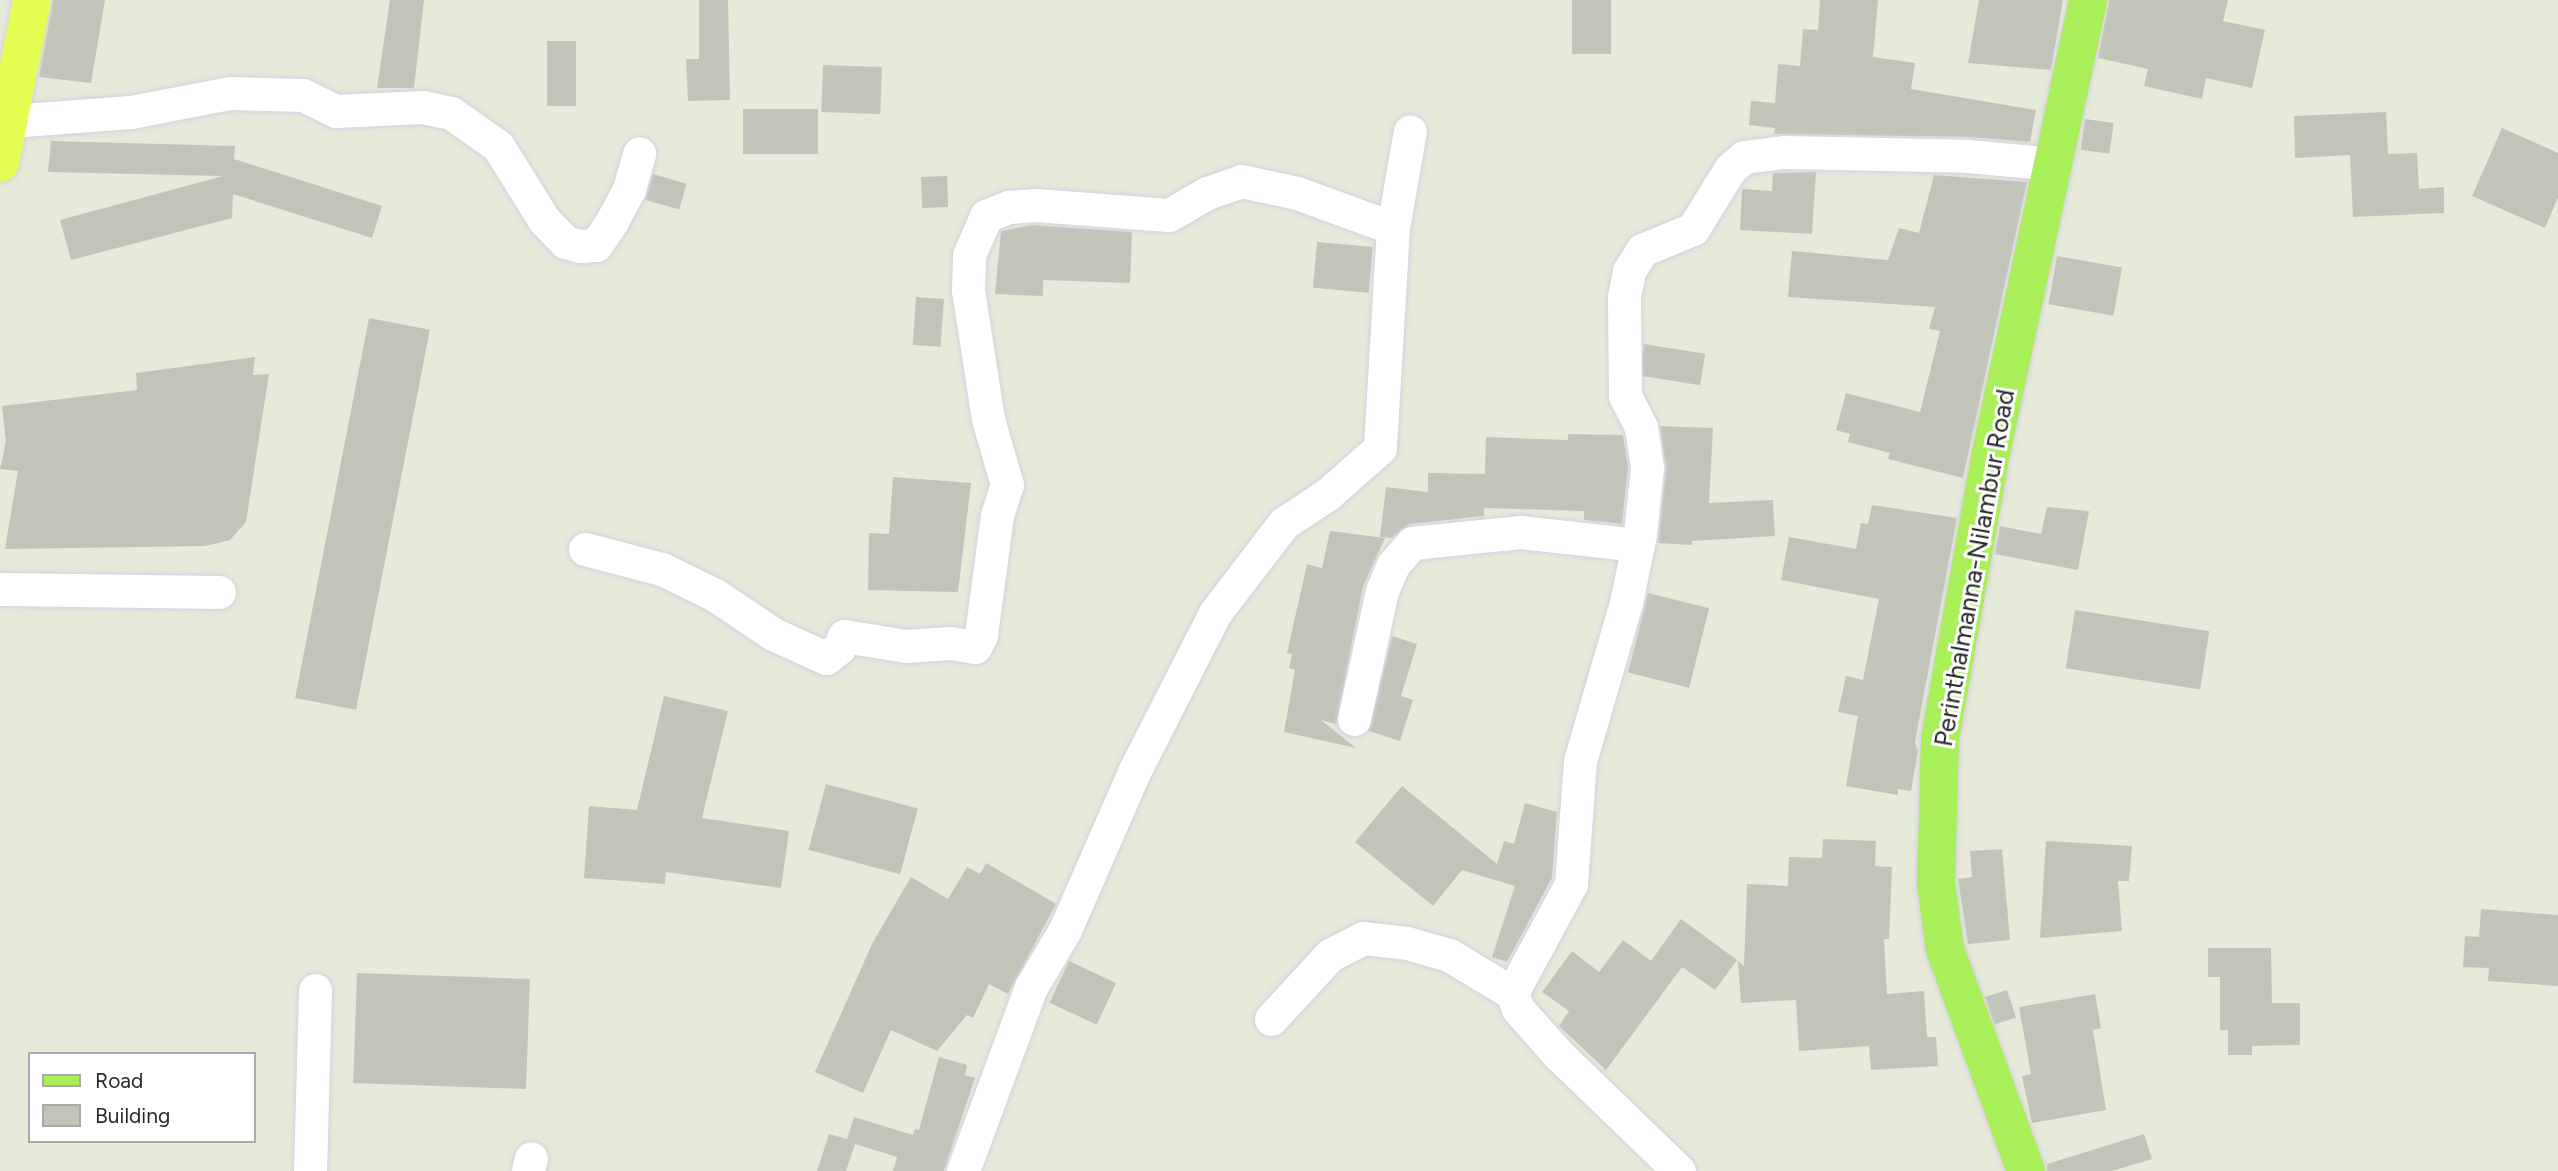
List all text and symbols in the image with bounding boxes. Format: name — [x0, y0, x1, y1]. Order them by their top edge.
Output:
street label: Perinthalmanna-Nilambur Road — [1928, 387, 2022, 749]
legend — [28, 1052, 256, 1143]
text: Road — [95, 1068, 143, 1093]
text: Building — [95, 1103, 170, 1128]

